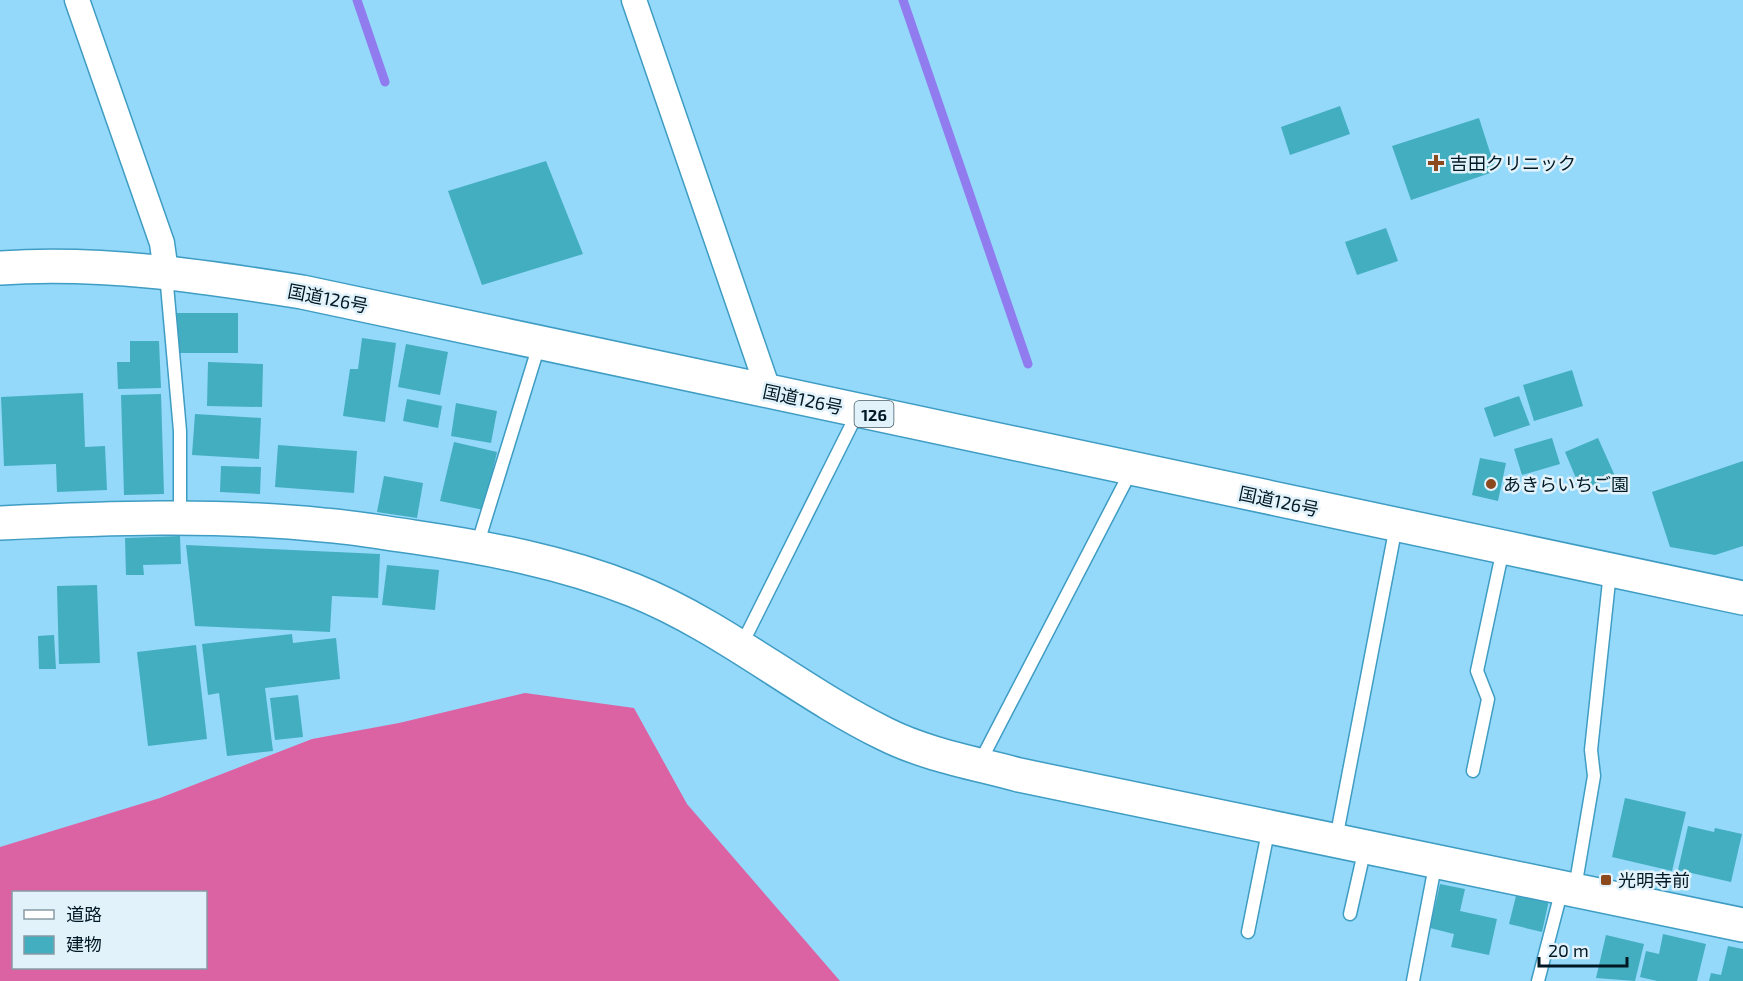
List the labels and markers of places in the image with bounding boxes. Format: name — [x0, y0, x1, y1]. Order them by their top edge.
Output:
place label: 吉田クリニック — [1450, 152, 1576, 174]
marker: 吉田クリニック — [1427, 154, 1445, 172]
place label: あきらいちご園 — [1503, 473, 1629, 495]
marker: あきらいちご園 — [1484, 477, 1498, 491]
place label: 光明寺前 — [1618, 869, 1690, 891]
marker: 光明寺前 — [1599, 873, 1613, 887]

